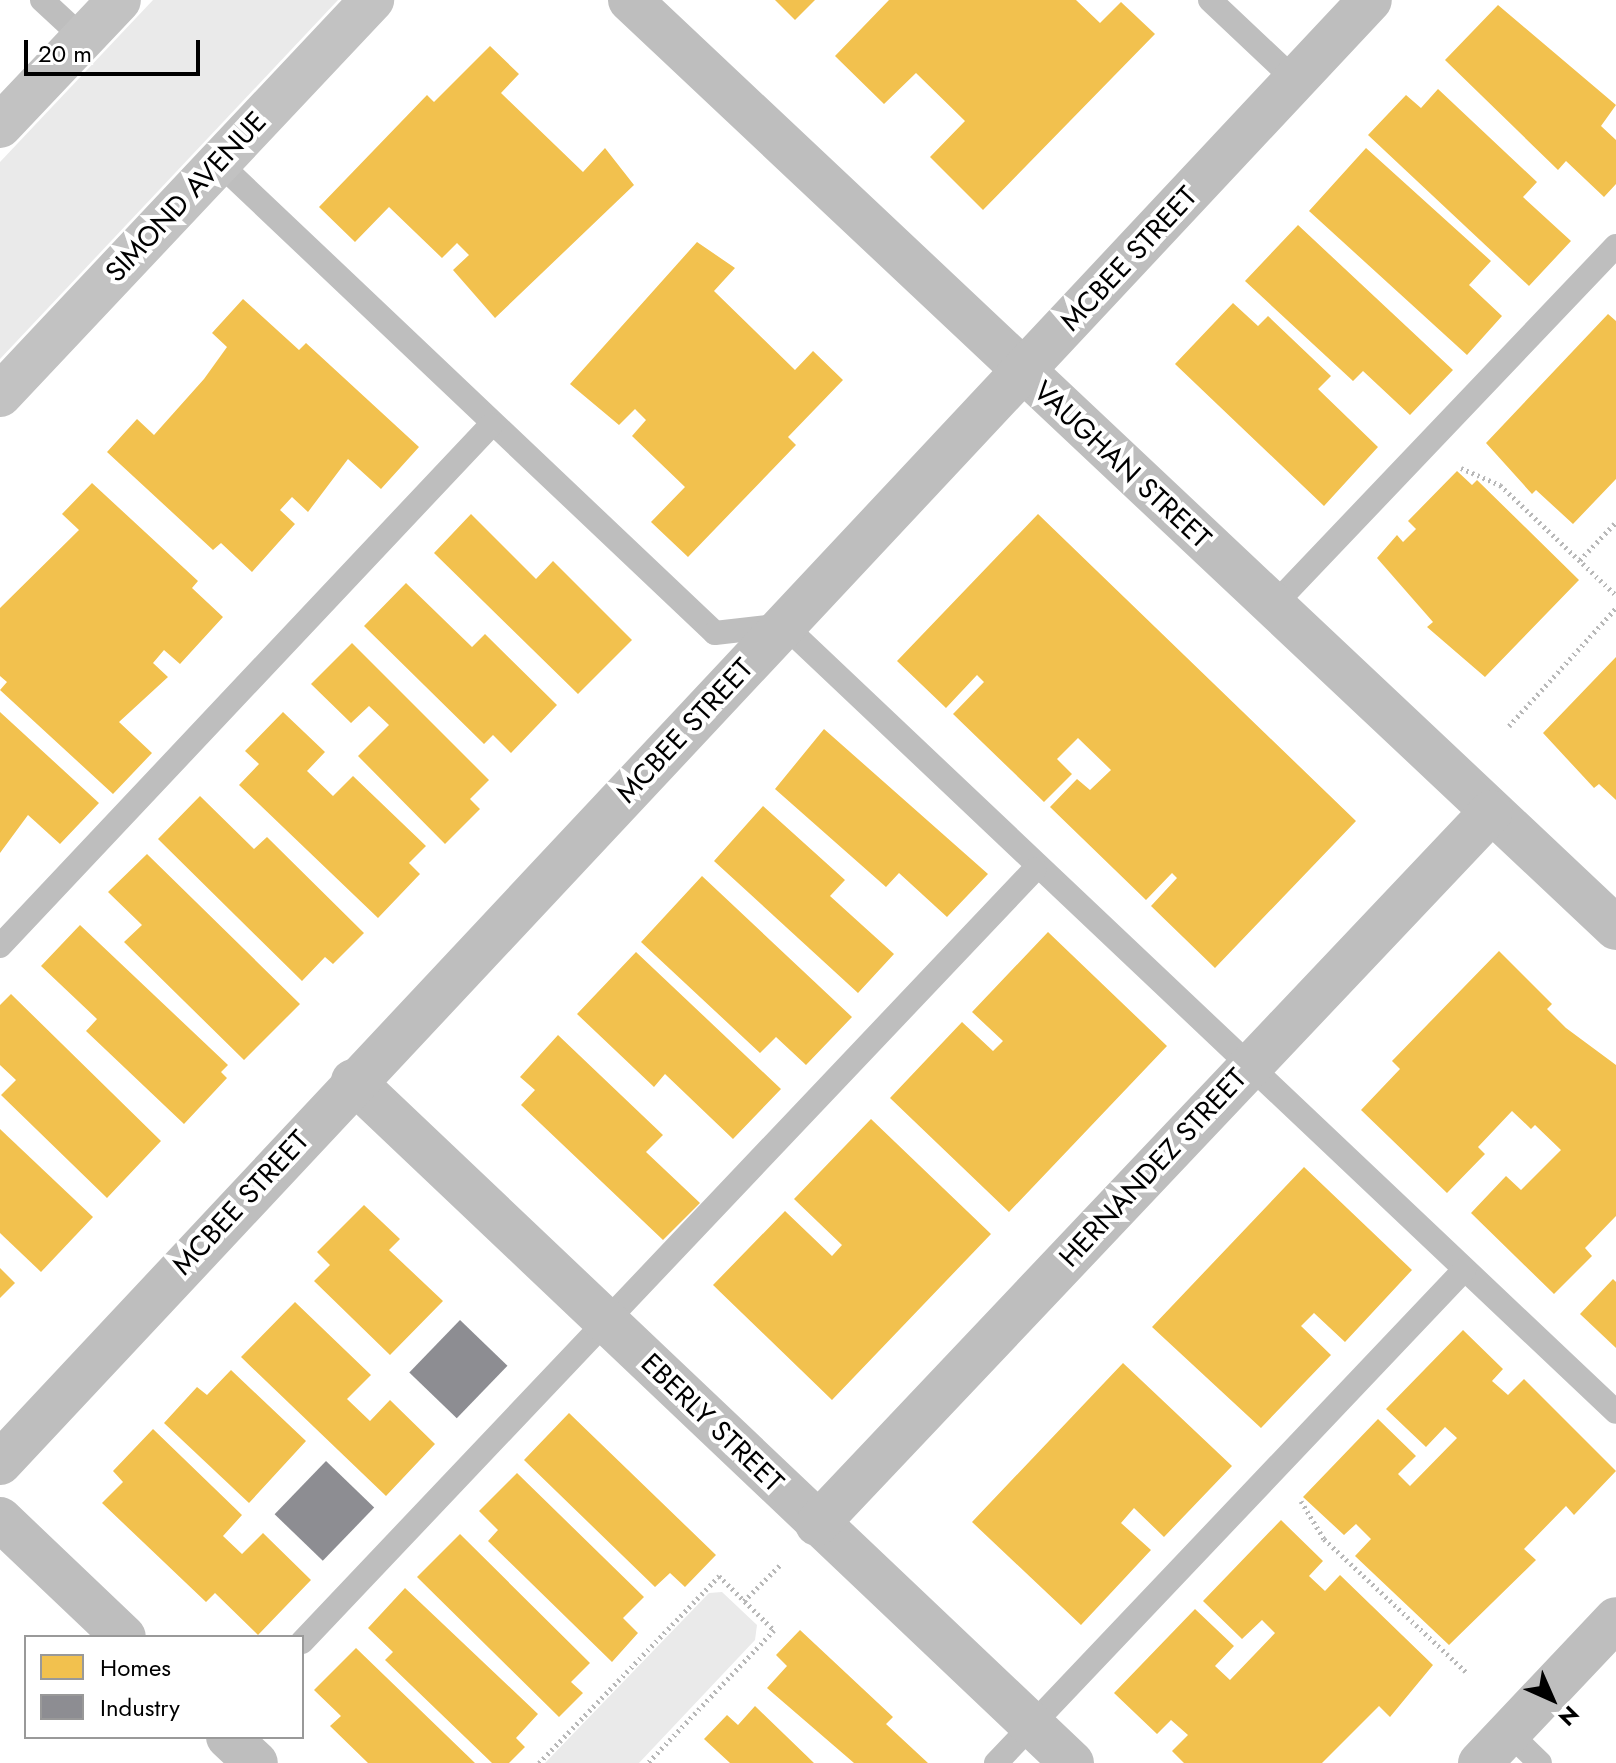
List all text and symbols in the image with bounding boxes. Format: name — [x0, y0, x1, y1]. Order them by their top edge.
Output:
scale bar — [28, 24, 204, 74]
text: 20 m — [38, 36, 92, 71]
street label: SIMOND AVENUE — [99, 105, 273, 289]
street label: MCBEE STREET — [1054, 180, 1204, 338]
street label: VAUGHAN STREET — [1026, 374, 1218, 556]
street label: MCBEE STREET — [610, 652, 760, 810]
street label: HERNANDEZ STREET — [1052, 1062, 1254, 1274]
street label: MCBEE STREET — [166, 1124, 316, 1282]
street label: EBERLY STREET — [634, 1347, 790, 1499]
legend — [24, 1635, 304, 1739]
text: Homes — [100, 1650, 171, 1685]
north arrow — [1512, 1659, 1592, 1739]
text: Industry — [100, 1690, 180, 1725]
text: N — [1551, 1698, 1586, 1733]

